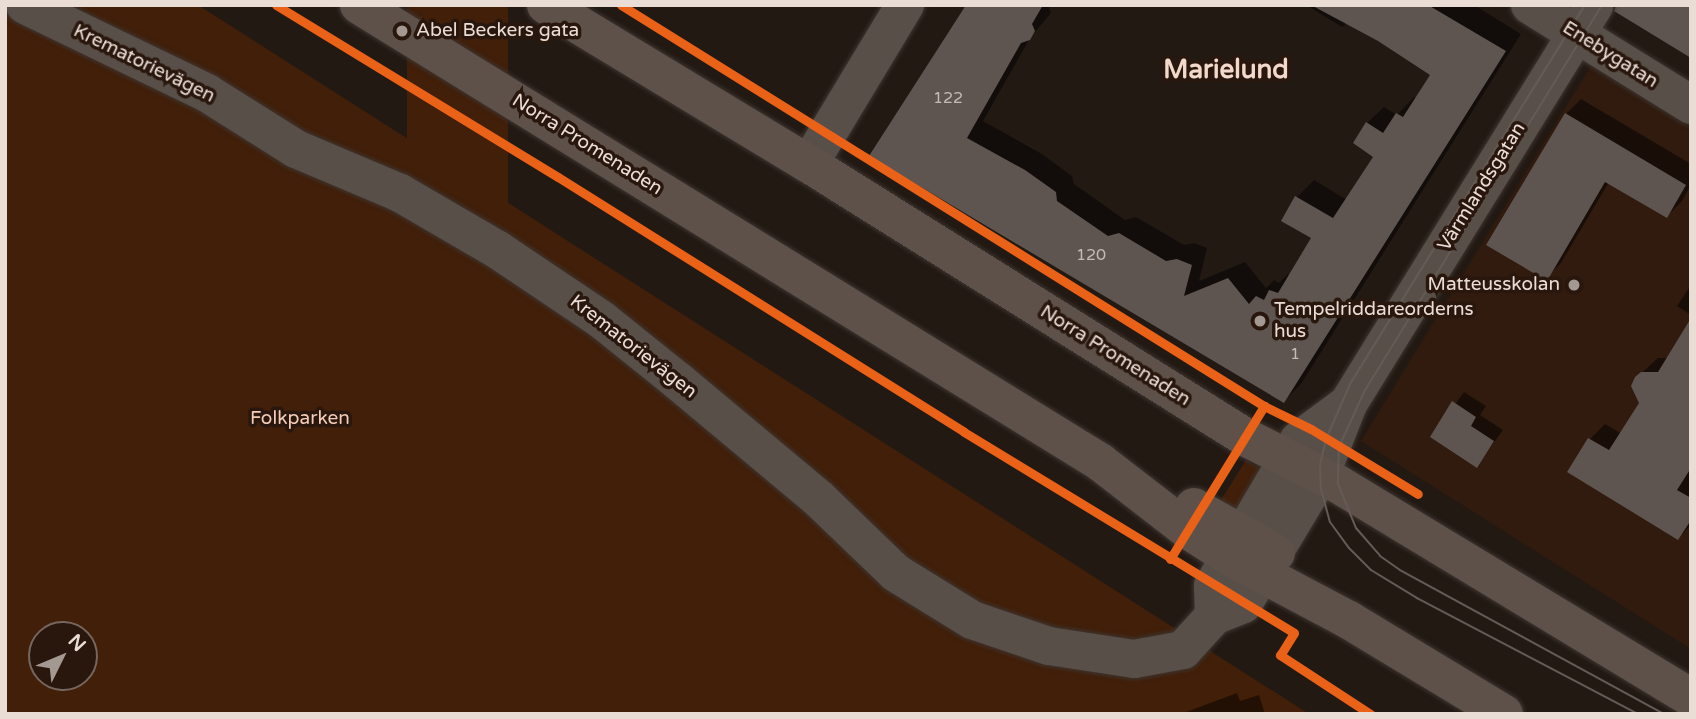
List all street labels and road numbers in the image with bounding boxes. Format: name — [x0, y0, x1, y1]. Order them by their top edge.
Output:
street label: Enebygatan — [1558, 17, 1662, 93]
street label: Krematorievägen — [69, 20, 219, 108]
street label: Norra Promenaden — [508, 90, 666, 200]
street label: Värmlandsgatan — [1433, 118, 1531, 256]
street label: Krematorievägen — [565, 290, 701, 404]
street label: Norra Promenaden — [1036, 301, 1194, 411]

